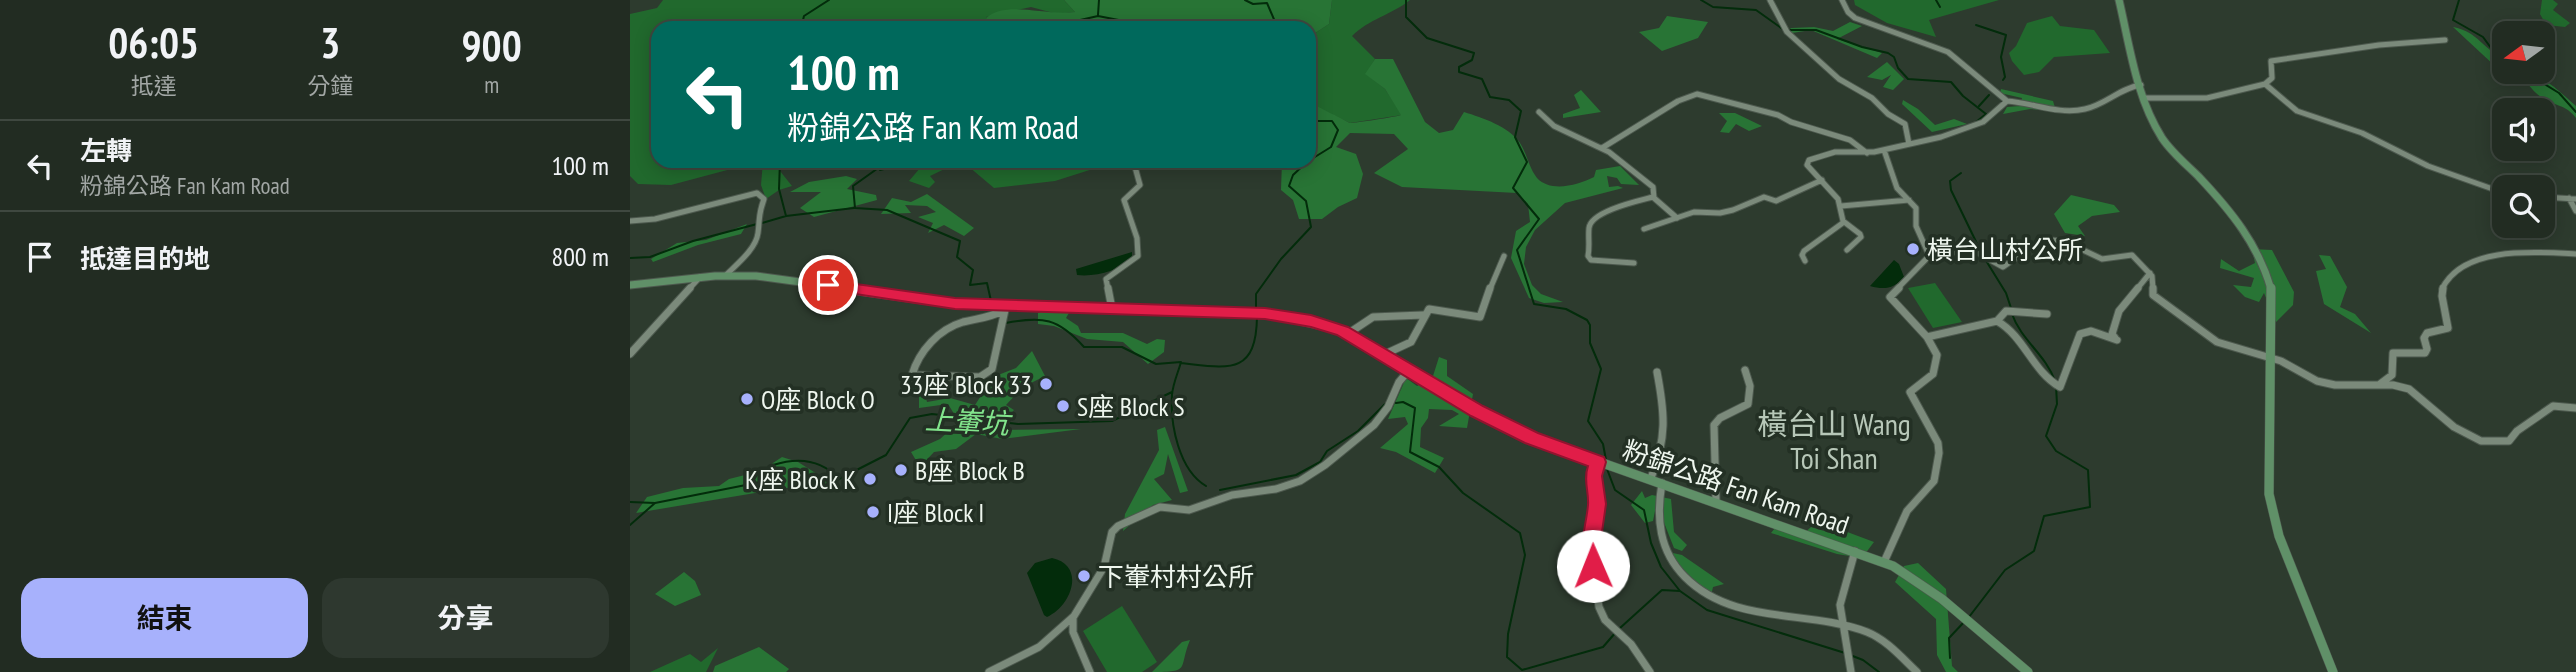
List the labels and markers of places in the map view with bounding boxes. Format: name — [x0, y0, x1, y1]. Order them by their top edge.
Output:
place label: 橫台山村公所 — [1927, 233, 2083, 266]
marker: 橫台山村公所 — [1905, 241, 1921, 257]
pin — [798, 255, 858, 315]
place label: 33座 Block 33 — [900, 368, 1032, 401]
marker: 33座 Block 33 — [1038, 376, 1054, 392]
place label: O座 Block O — [761, 383, 875, 416]
place label: S座 Block S — [1077, 390, 1185, 423]
marker: O座 Block O — [739, 391, 755, 407]
marker: S座 Block S — [1055, 398, 1071, 414]
place label: B座 Block B — [915, 454, 1025, 487]
marker: B座 Block B — [893, 462, 909, 478]
place label: K座 Block K — [745, 463, 856, 496]
marker: K座 Block K — [862, 471, 878, 487]
place label: I座 Block I — [887, 496, 984, 529]
marker: I座 Block I — [865, 504, 881, 520]
place label: 下輋村村公所 — [1098, 560, 1254, 593]
marker: 下輋村村公所 — [1076, 568, 1092, 584]

